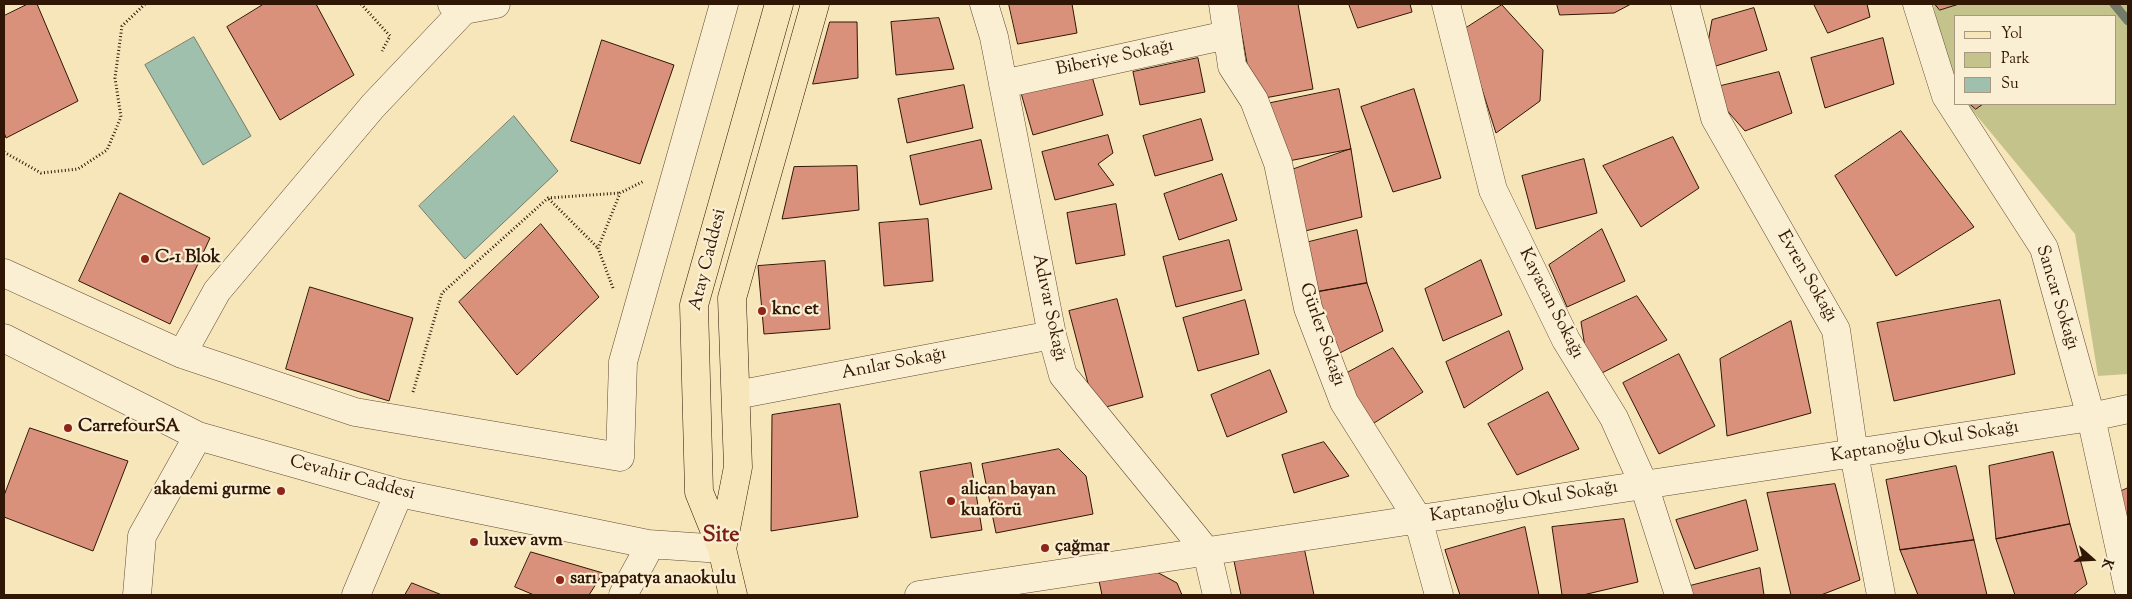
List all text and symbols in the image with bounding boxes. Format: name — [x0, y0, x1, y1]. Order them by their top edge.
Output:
legend — [1954, 15, 2117, 105]
text: Yol — [2001, 24, 2023, 45]
street label: Biberiye Sokağı — [1054, 36, 1176, 82]
text: Park — [2001, 49, 2030, 70]
text: Su — [2001, 74, 2019, 95]
street label: Atay Caddesi — [686, 207, 732, 313]
street label: Evren Sokağı — [1771, 227, 1841, 327]
street label: Sancar Sokağı — [2030, 243, 2082, 353]
street label: Kayacan Sokağı — [1513, 245, 1587, 363]
place label: C-1 Blok — [155, 248, 221, 270]
street label: Adıvar Sokağı — [1026, 252, 1070, 364]
marker: C-1 Blok — [139, 253, 151, 265]
street label: Gürler Sokağı — [1293, 281, 1349, 389]
place label: knc et — [772, 300, 819, 322]
marker: knc et — [756, 305, 768, 317]
street label: Anılar Sokağı — [840, 344, 948, 386]
place label: CarrefourSA — [78, 417, 180, 439]
street label: Kaptanoğlu Okul Sokağı — [1830, 417, 2020, 469]
marker: CarrefourSA — [62, 422, 74, 434]
street label: Cevahir Caddesi — [287, 452, 417, 506]
street label: Kaptanoğlu Okul Sokağı — [1429, 477, 1619, 529]
place label: akademi gurme — [154, 480, 271, 502]
place label: alican bayan kuaförü — [961, 480, 1056, 522]
marker: akademi gurme — [275, 485, 287, 497]
marker: alican bayan kuaförü — [945, 495, 957, 507]
district label: Site — [702, 524, 740, 550]
place label: luxev avm — [484, 531, 563, 553]
north arrow — [2067, 534, 2117, 584]
marker: luxev avm — [468, 536, 480, 548]
place label: çağmar — [1055, 537, 1110, 559]
marker: çağmar — [1039, 542, 1051, 554]
text: K — [2095, 556, 2117, 572]
place label: sarı papatya anaokulu — [570, 569, 736, 591]
marker: sarı papatya anaokulu — [554, 574, 566, 586]

